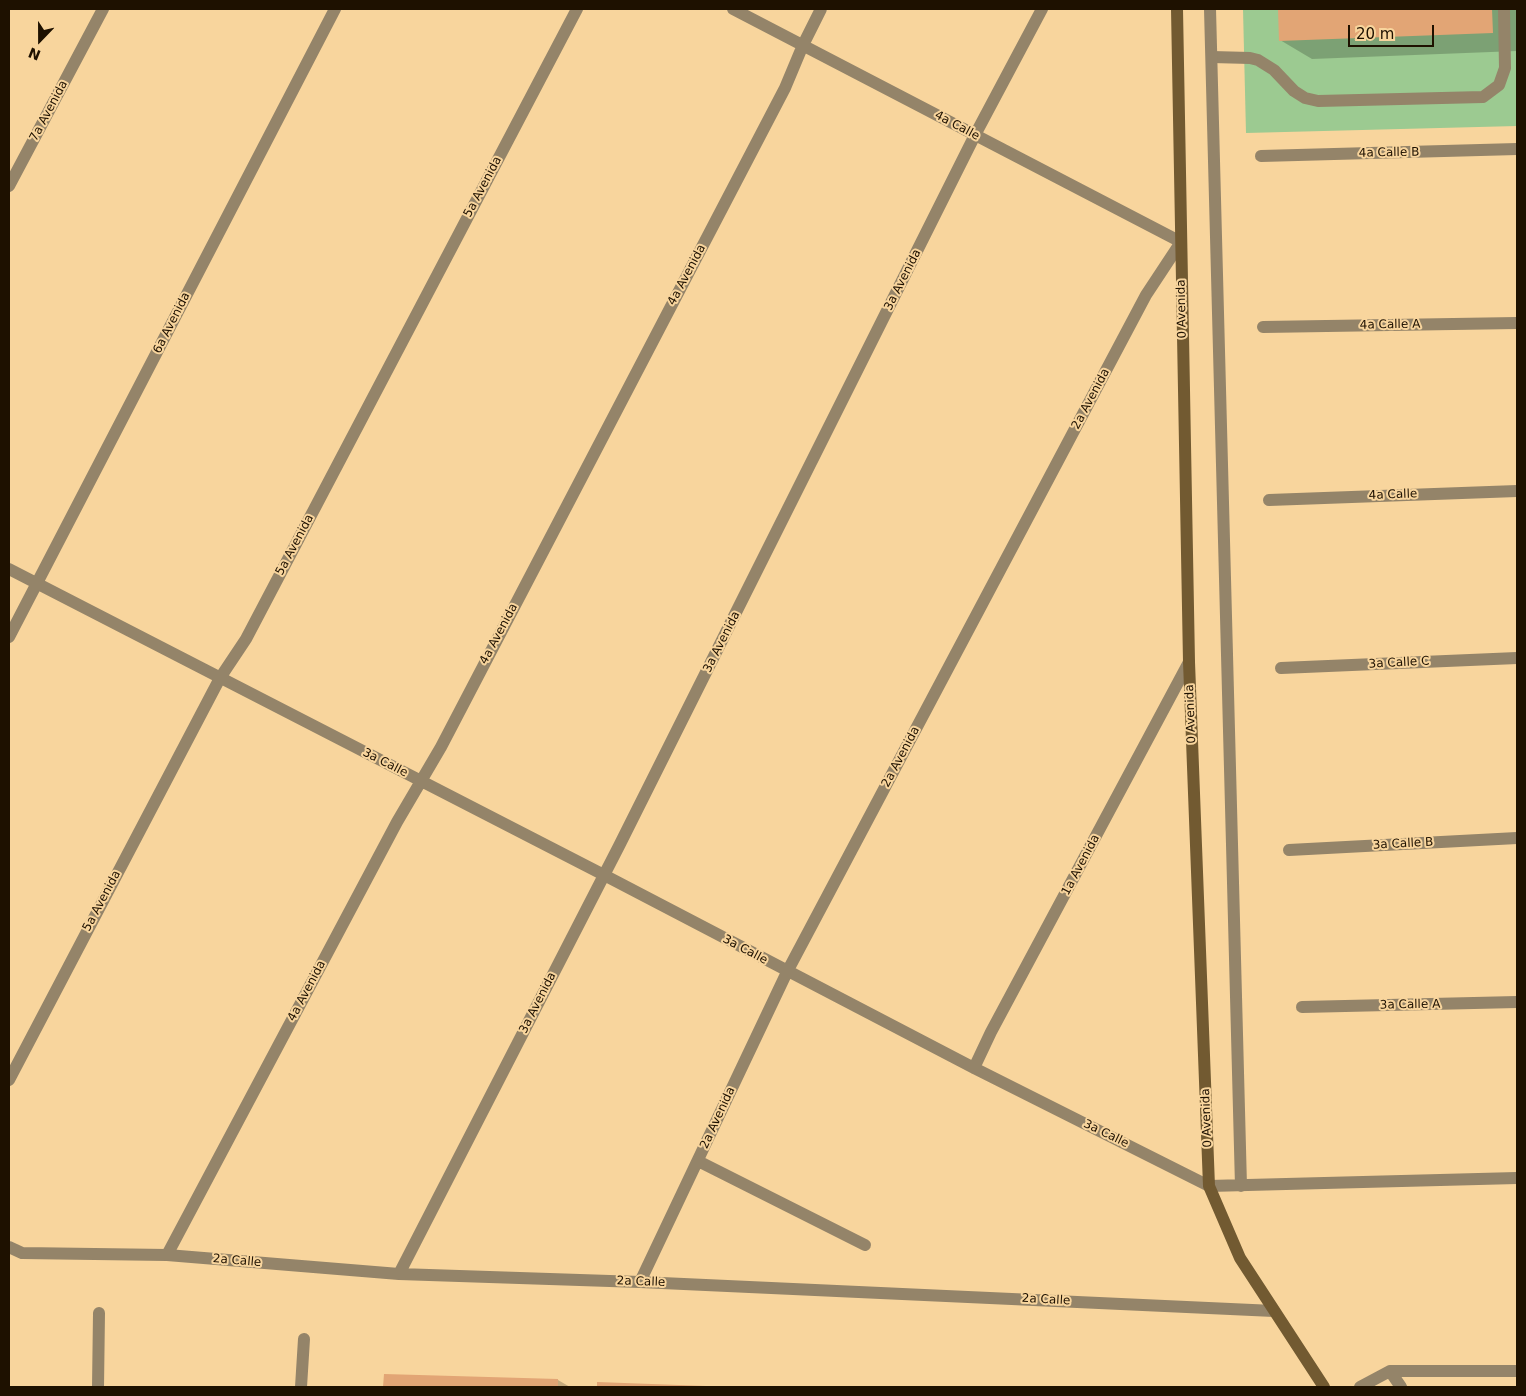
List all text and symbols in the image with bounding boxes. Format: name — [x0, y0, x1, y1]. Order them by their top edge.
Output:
north arrow — [15, 15, 65, 65]
scale bar — [1351, 15, 1437, 47]
text: 20 m — [1356, 25, 1394, 43]
text: N — [26, 44, 43, 64]
street label: 7a Avenida — [27, 78, 71, 144]
street label: 4a Calle — [932, 108, 982, 144]
street label: 4a Calle B — [1359, 145, 1419, 161]
street label: 5a Avenida — [461, 154, 505, 220]
street label: 4a Avenida — [665, 242, 709, 308]
street label: 3a Avenida — [881, 247, 925, 313]
street label: 0 Avenida — [1174, 279, 1190, 339]
street label: 6a Avenida — [150, 290, 194, 356]
street label: 4a Calle A — [1360, 317, 1420, 333]
street label: 2a Avenida — [1069, 366, 1113, 432]
street label: 4a Calle — [1368, 487, 1418, 503]
street label: 5a Avenida — [273, 512, 317, 578]
street label: 4a Avenida — [477, 601, 521, 667]
street label: 3a Avenida — [700, 609, 744, 675]
street label: 3a Calle C — [1368, 654, 1430, 672]
street label: 0 Avenida — [1183, 684, 1199, 744]
street label: 2a Avenida — [879, 724, 923, 790]
street label: 3a Calle — [360, 746, 410, 780]
street label: 1a Avenida — [1059, 832, 1103, 898]
street label: 3a Calle B — [1372, 835, 1434, 853]
street label: 5a Avenida — [80, 868, 124, 934]
street label: 3a Calle — [720, 932, 770, 968]
street label: 4a Avenida — [285, 958, 329, 1024]
street label: 3a Avenida — [516, 970, 560, 1036]
street label: 3a Calle A — [1380, 997, 1440, 1013]
street label: 2a Avenida — [697, 1085, 739, 1151]
street label: 0 Avenida — [1199, 1088, 1215, 1148]
street label: 3a Calle — [1081, 1117, 1131, 1151]
street label: 2a Calle — [212, 1252, 262, 1270]
street label: 2a Calle — [616, 1274, 666, 1290]
street label: 2a Calle — [1021, 1292, 1071, 1308]

